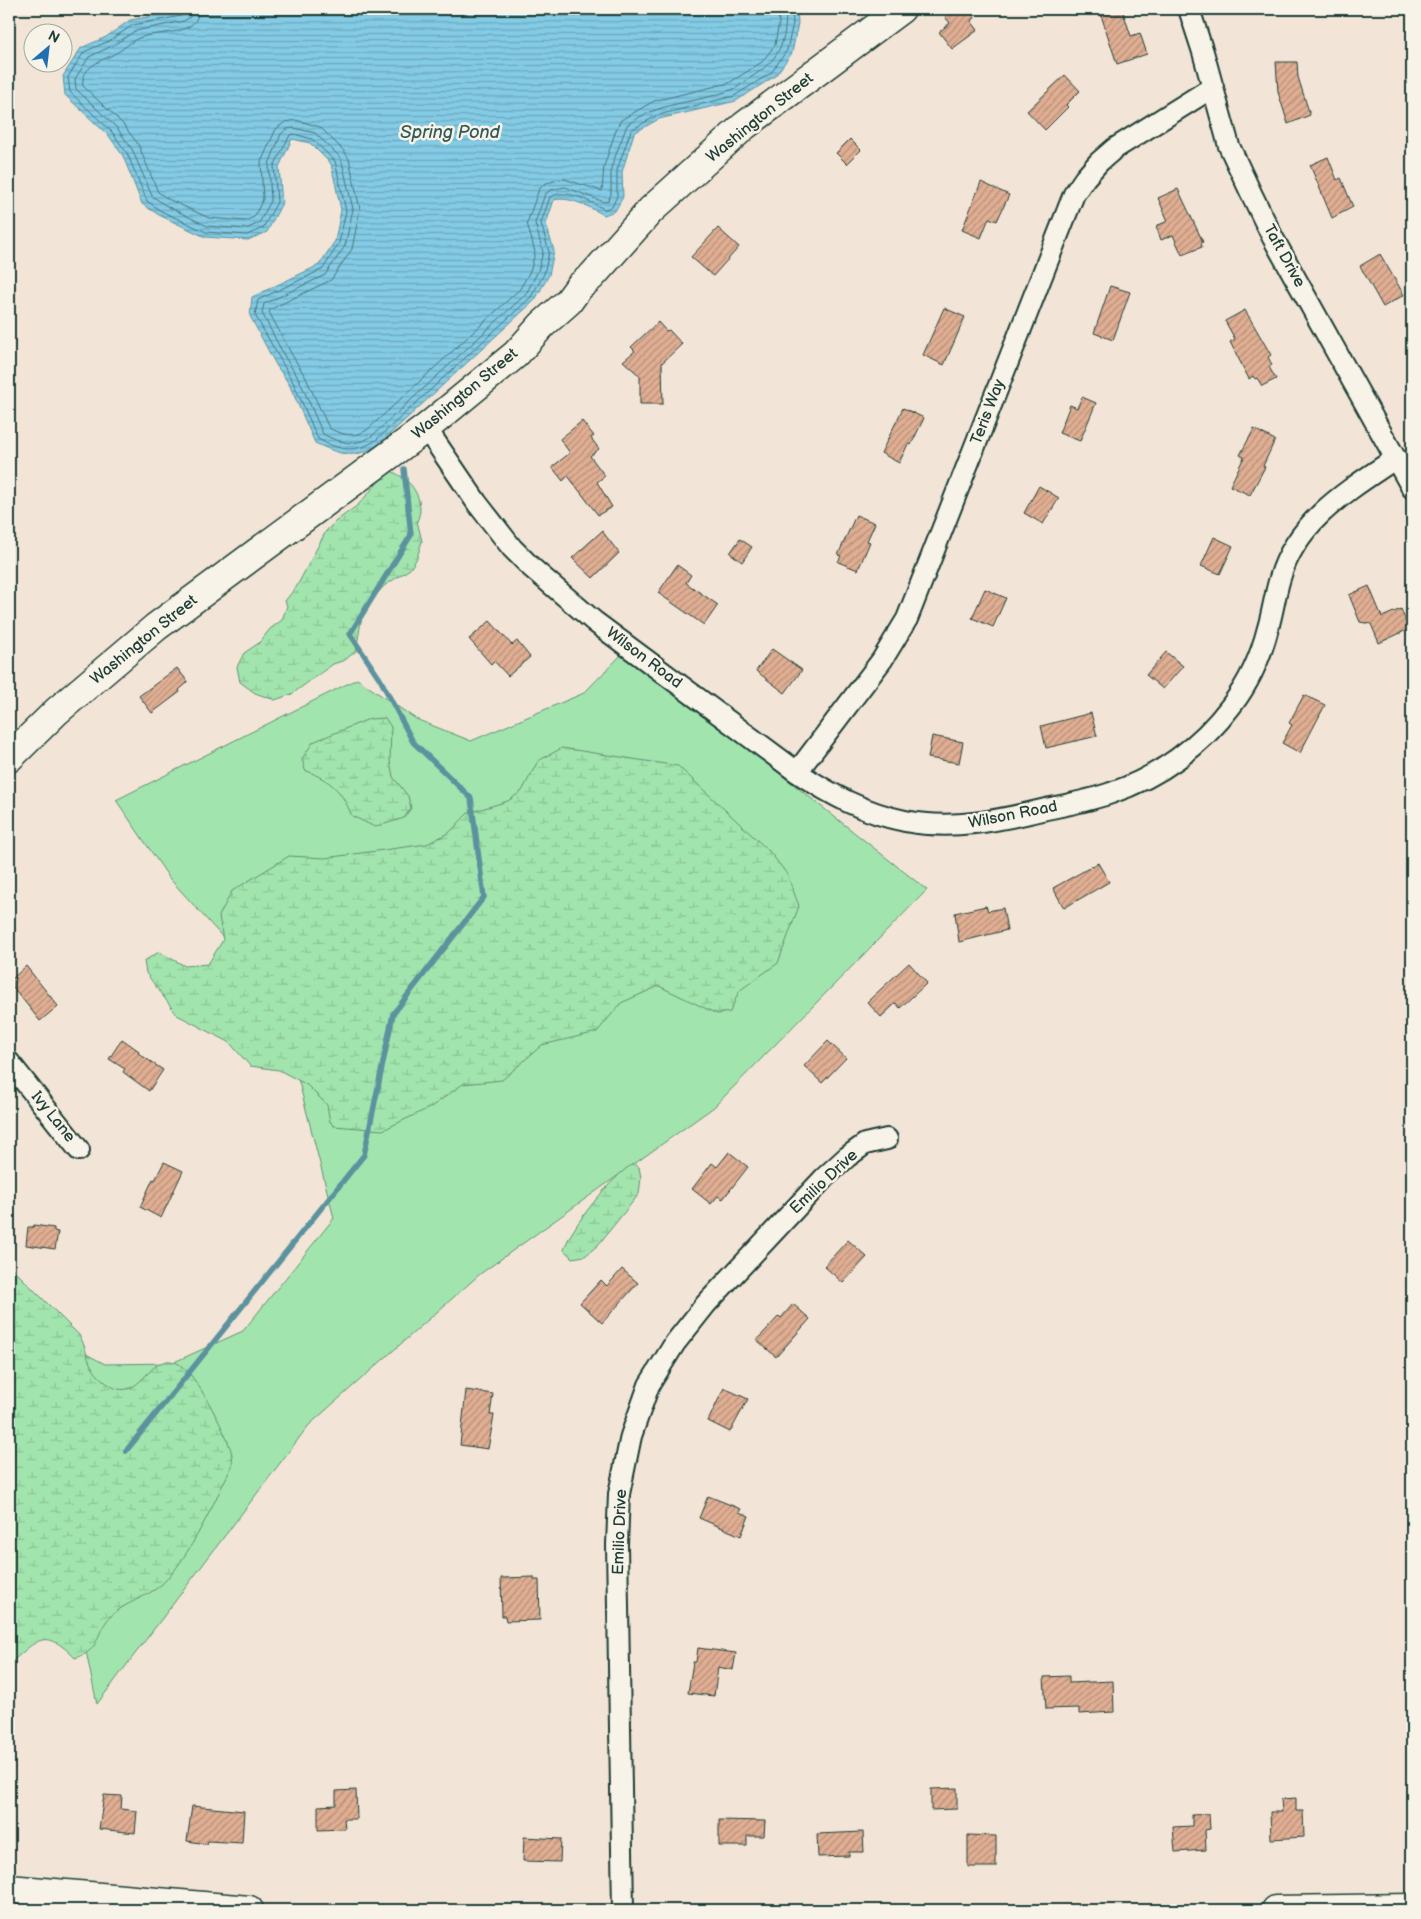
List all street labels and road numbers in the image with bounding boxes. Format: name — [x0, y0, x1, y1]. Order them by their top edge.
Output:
street label: Washington Street — [703, 69, 817, 167]
street label: Taft Drive — [1259, 221, 1309, 291]
street label: Washington Street — [408, 344, 522, 444]
street label: Teris Way — [967, 376, 1009, 447]
street label: Washington Street — [87, 591, 201, 689]
street label: Wilson Road — [602, 623, 686, 693]
street label: Wilson Road — [967, 797, 1059, 833]
street label: Ivy Lane — [27, 1088, 80, 1147]
street label: Emilio Drive — [786, 1145, 862, 1218]
street label: Emilio Drive — [609, 1488, 631, 1575]

